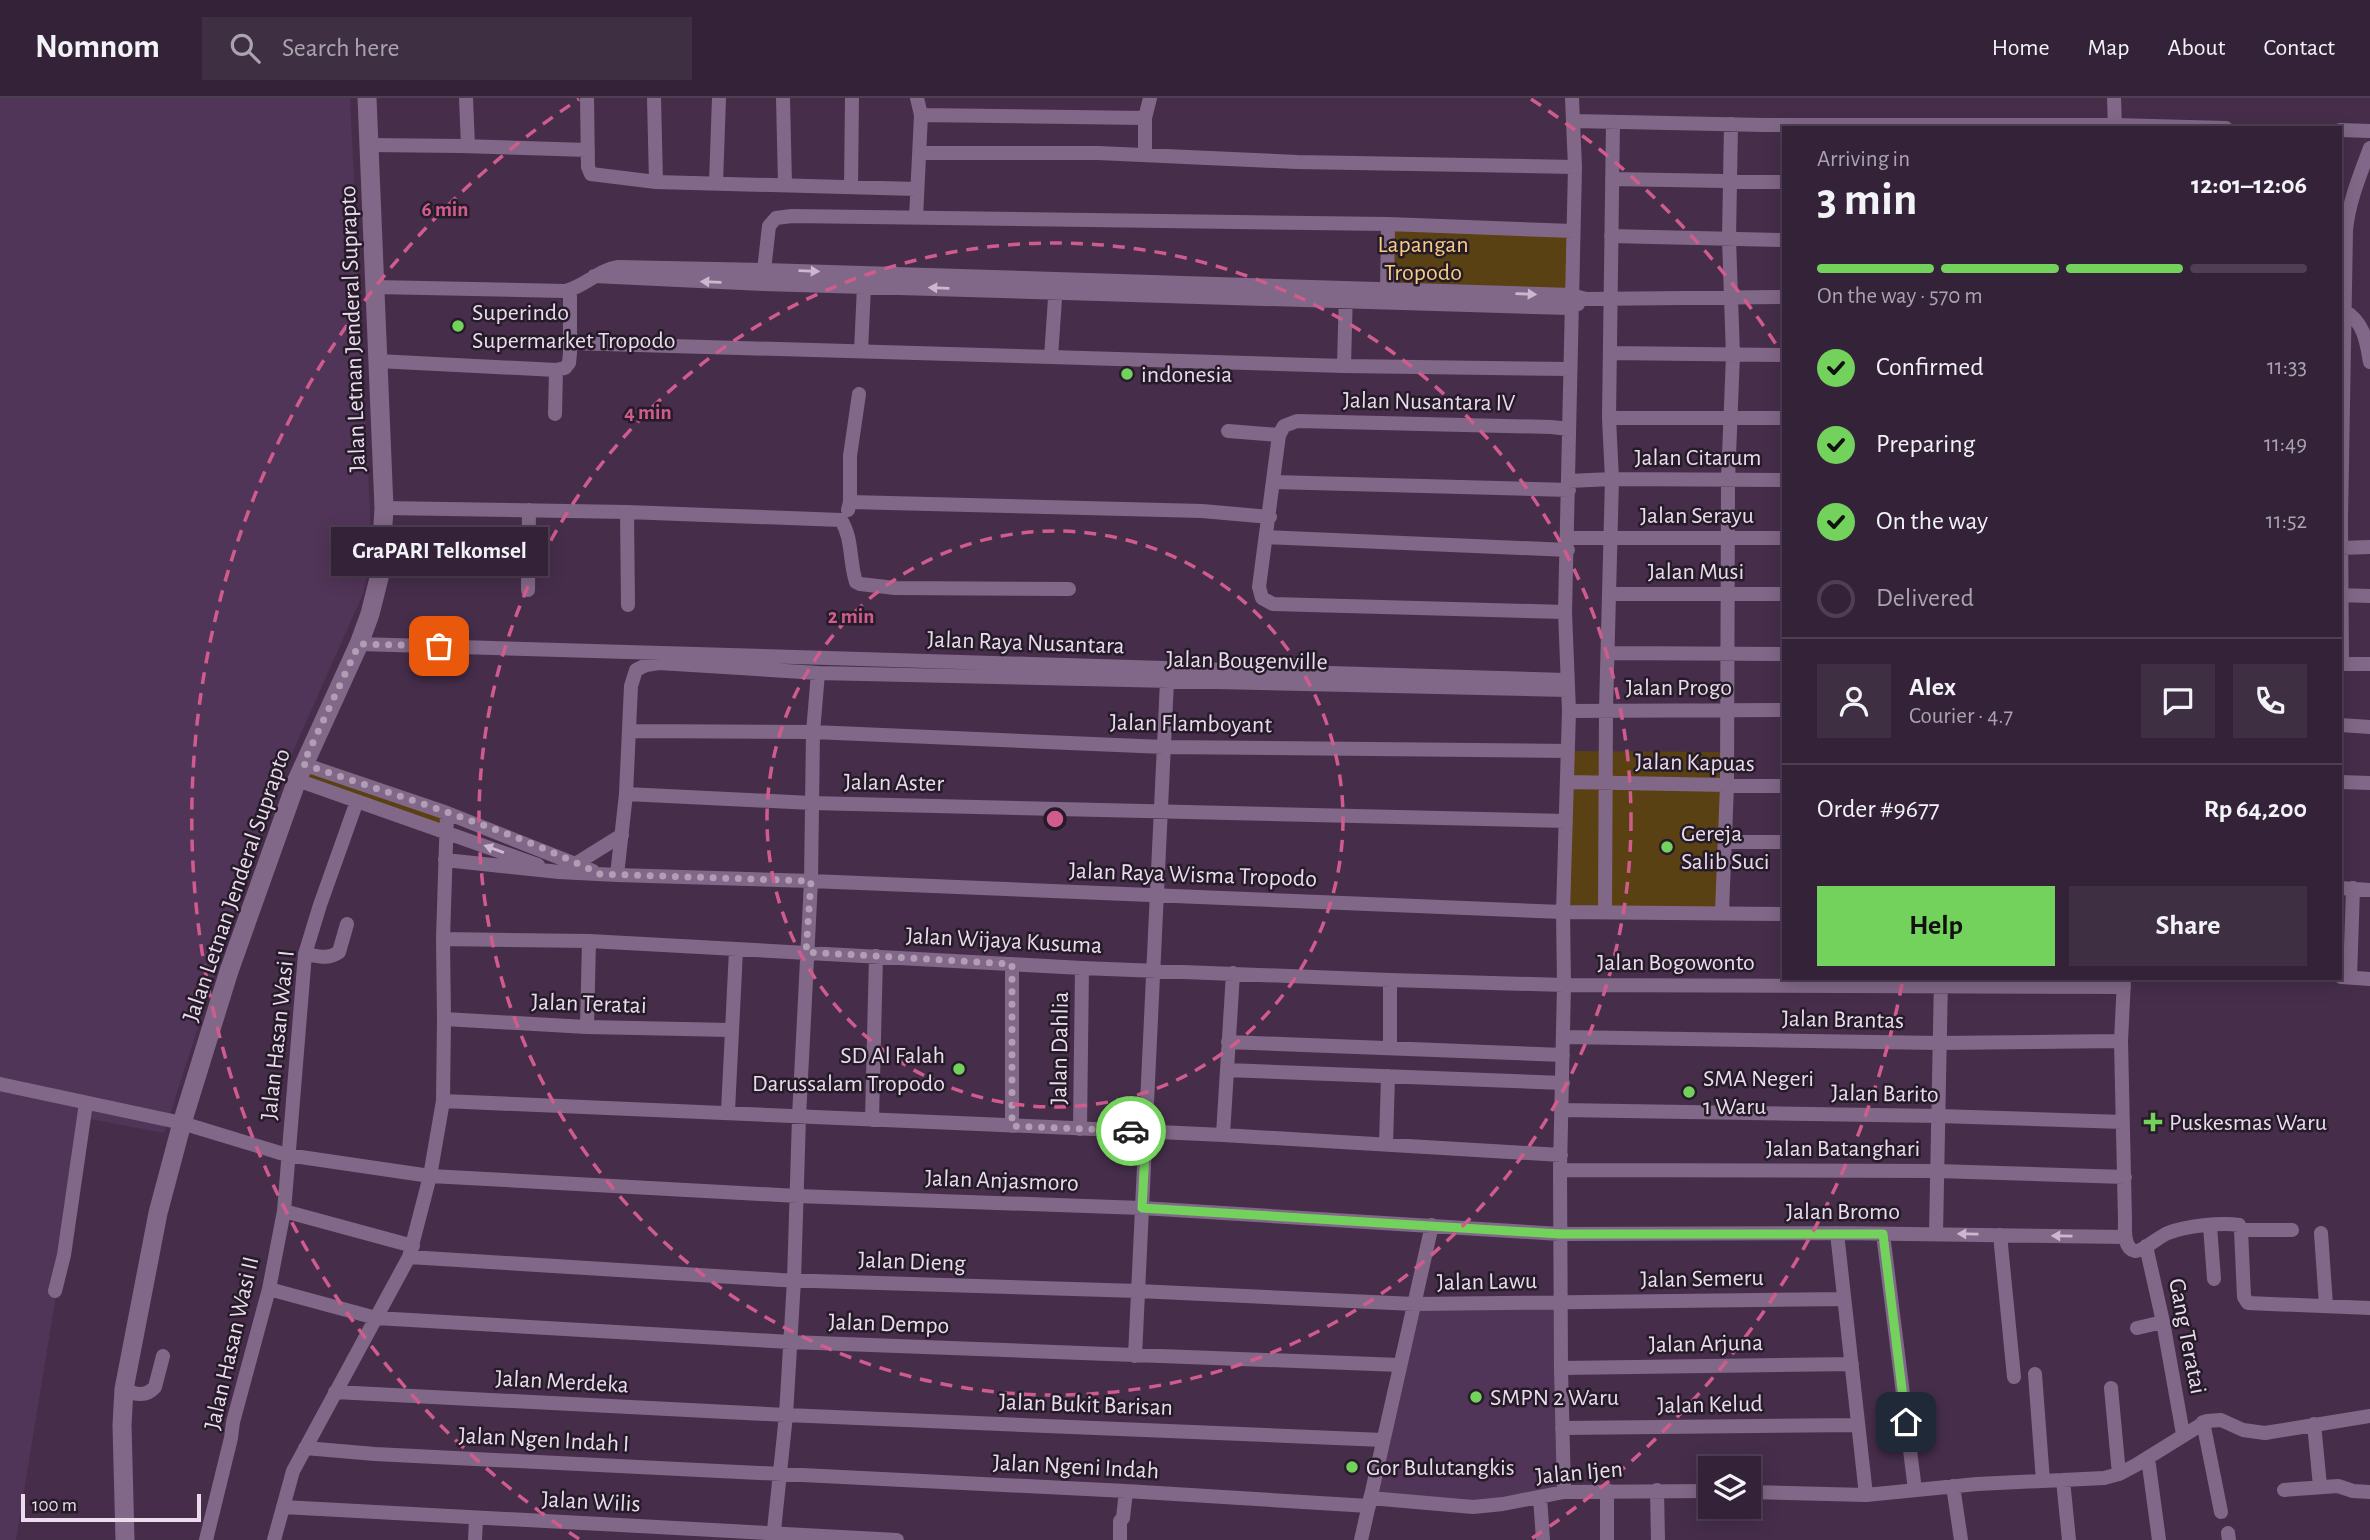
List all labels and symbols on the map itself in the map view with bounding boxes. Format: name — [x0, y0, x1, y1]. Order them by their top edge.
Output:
street label: Jalan Letnan Jenderal Suprapto — [336, 185, 370, 473]
text: 6 min — [422, 199, 468, 220]
park label: Lapangan Tropodo — [1377, 233, 1469, 285]
one-way arrow — [798, 266, 820, 277]
one-way arrow — [700, 276, 722, 287]
one-way arrow — [927, 283, 949, 294]
one-way arrow — [1515, 288, 1537, 299]
place label: Superindo Supermarket Tropodo — [472, 301, 676, 353]
marker: Superindo Supermarket Tropodo — [450, 318, 466, 334]
place label: indonesia — [1141, 363, 1232, 387]
marker: indonesia — [1119, 366, 1135, 382]
street label: Jalan Nusantara IV — [1343, 388, 1516, 416]
text: 4 min — [624, 402, 672, 423]
street label: Jalan Citarum — [1635, 446, 1761, 470]
street label: Jalan Serayu — [1640, 504, 1754, 528]
callout: GraPARI Telkomsel — [330, 527, 548, 576]
street label: Jalan Musi — [1648, 560, 1744, 584]
text: 2 min — [828, 606, 874, 627]
pin — [409, 616, 469, 676]
street label: Jalan Raya Nusantara — [927, 628, 1125, 658]
street label: Jalan Bougenville — [1166, 648, 1328, 674]
street label: Jalan Progo — [1626, 676, 1732, 700]
street label: Jalan Flamboyant — [1110, 711, 1273, 737]
street label: Jalan Letnan Jenderal Suprapto — [179, 746, 295, 1025]
street label: Jalan Kapuas — [1635, 750, 1755, 776]
street label: Jalan Aster — [844, 770, 944, 796]
centre of rings — [1043, 807, 1067, 831]
place label: Gereja Salib Suci — [1681, 822, 1770, 874]
marker: Gereja Salib Suci — [1659, 839, 1675, 855]
one-way arrow — [484, 843, 505, 854]
street label: Jalan Raya Wisma Tropodo — [1069, 859, 1317, 891]
street label: Jalan Wijaya Kusuma — [905, 924, 1103, 958]
street label: Jalan Hasan Wasi I — [257, 949, 299, 1121]
street label: Jalan Bogowonto — [1597, 951, 1755, 975]
street label: Jalan Teratai — [531, 990, 647, 1018]
street label: Jalan Dahlia — [1047, 991, 1073, 1105]
street label: Jalan Brantas — [1782, 1007, 1904, 1033]
place label: SD Al Falah Darussalam Tropodo — [752, 1044, 945, 1096]
marker: SD Al Falah Darussalam Tropodo — [951, 1061, 967, 1077]
place label: SMA Negeri 1 Waru — [1703, 1067, 1814, 1119]
street label: Jalan Barito — [1831, 1081, 1939, 1107]
marker: SMA Negeri 1 Waru — [1681, 1084, 1697, 1100]
courier — [1096, 1096, 1166, 1166]
place label: Puskesmas Waru — [2169, 1111, 2327, 1135]
marker: Puskesmas Waru — [2143, 1112, 2163, 1132]
street label: Jalan Batanghari — [1766, 1137, 1920, 1161]
street label: Jalan Anjasmoro — [925, 1166, 1079, 1196]
street label: Jalan Bromo — [1786, 1200, 1900, 1224]
one-way arrow — [1957, 1228, 1979, 1240]
one-way arrow — [2051, 1230, 2073, 1242]
street label: Jalan Dieng — [858, 1248, 966, 1276]
street label: Jalan Hasan Wasi II — [200, 1254, 264, 1432]
street label: Jalan Semeru — [1640, 1266, 1764, 1292]
street label: Jalan Lawu — [1437, 1269, 1537, 1295]
street label: Gang Teratai — [2164, 1276, 2210, 1396]
street label: Jalan Dempo — [828, 1310, 950, 1338]
street label: Jalan Arjuna — [1649, 1331, 1763, 1357]
street label: Jalan Merdeka — [495, 1367, 629, 1397]
place label: SMPN 2 Waru — [1490, 1386, 1619, 1410]
marker: SMPN 2 Waru — [1468, 1389, 1484, 1405]
street label: Jalan Bukit Barisan — [999, 1390, 1173, 1420]
street label: Jalan Kelud — [1657, 1392, 1763, 1418]
pin — [1876, 1392, 1936, 1452]
street label: Jalan Ngen Indah I — [458, 1424, 630, 1456]
street label: Jalan Ngeni Indah — [992, 1451, 1160, 1483]
place label: Gor Bulutangkis — [1366, 1456, 1515, 1480]
street label: Jalan Ijen — [1534, 1457, 1624, 1489]
marker: Gor Bulutangkis — [1344, 1459, 1360, 1475]
street label: Jalan Wilis — [541, 1487, 641, 1517]
scale bar — [21, 1491, 201, 1523]

